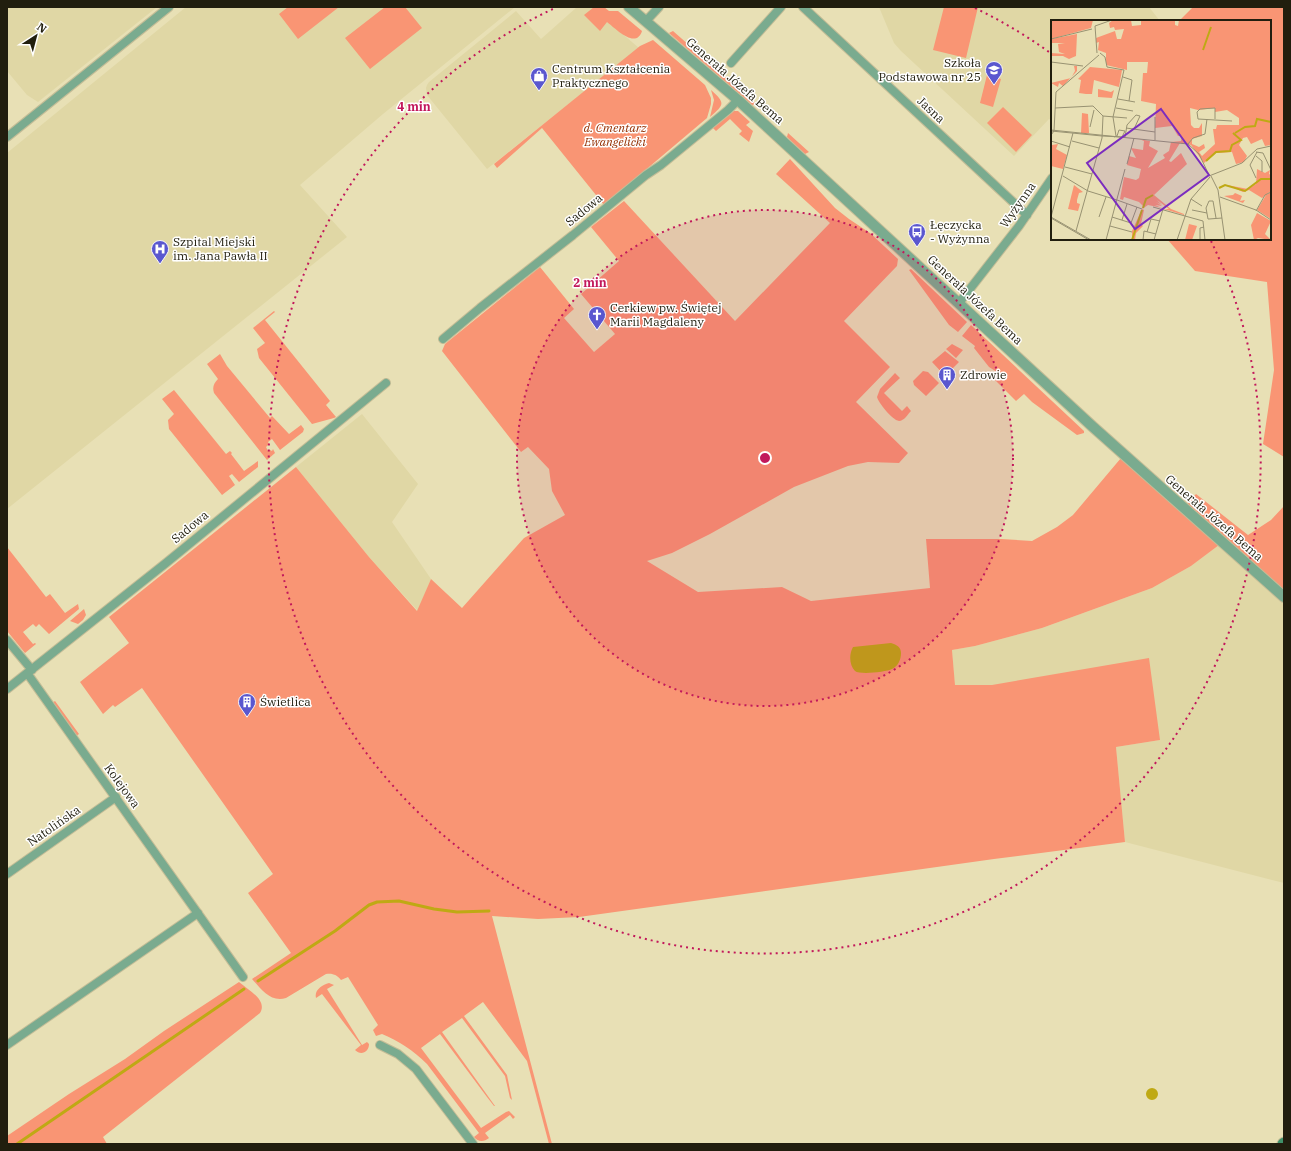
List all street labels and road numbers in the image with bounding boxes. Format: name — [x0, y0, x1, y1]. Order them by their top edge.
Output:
street label: Generała Józefa Bema — [683, 34, 788, 127]
street label: Jasna — [915, 93, 949, 126]
street label: Wyżynna — [996, 179, 1039, 230]
street label: Sadowa — [562, 190, 606, 229]
street label: Generała Józefa Bema — [925, 252, 1026, 348]
street label: Generała Józefa Bema — [1162, 471, 1267, 564]
street label: Sadowa — [168, 507, 212, 546]
street label: Kolejowa — [101, 761, 144, 811]
street label: Natolińska — [24, 802, 83, 849]

